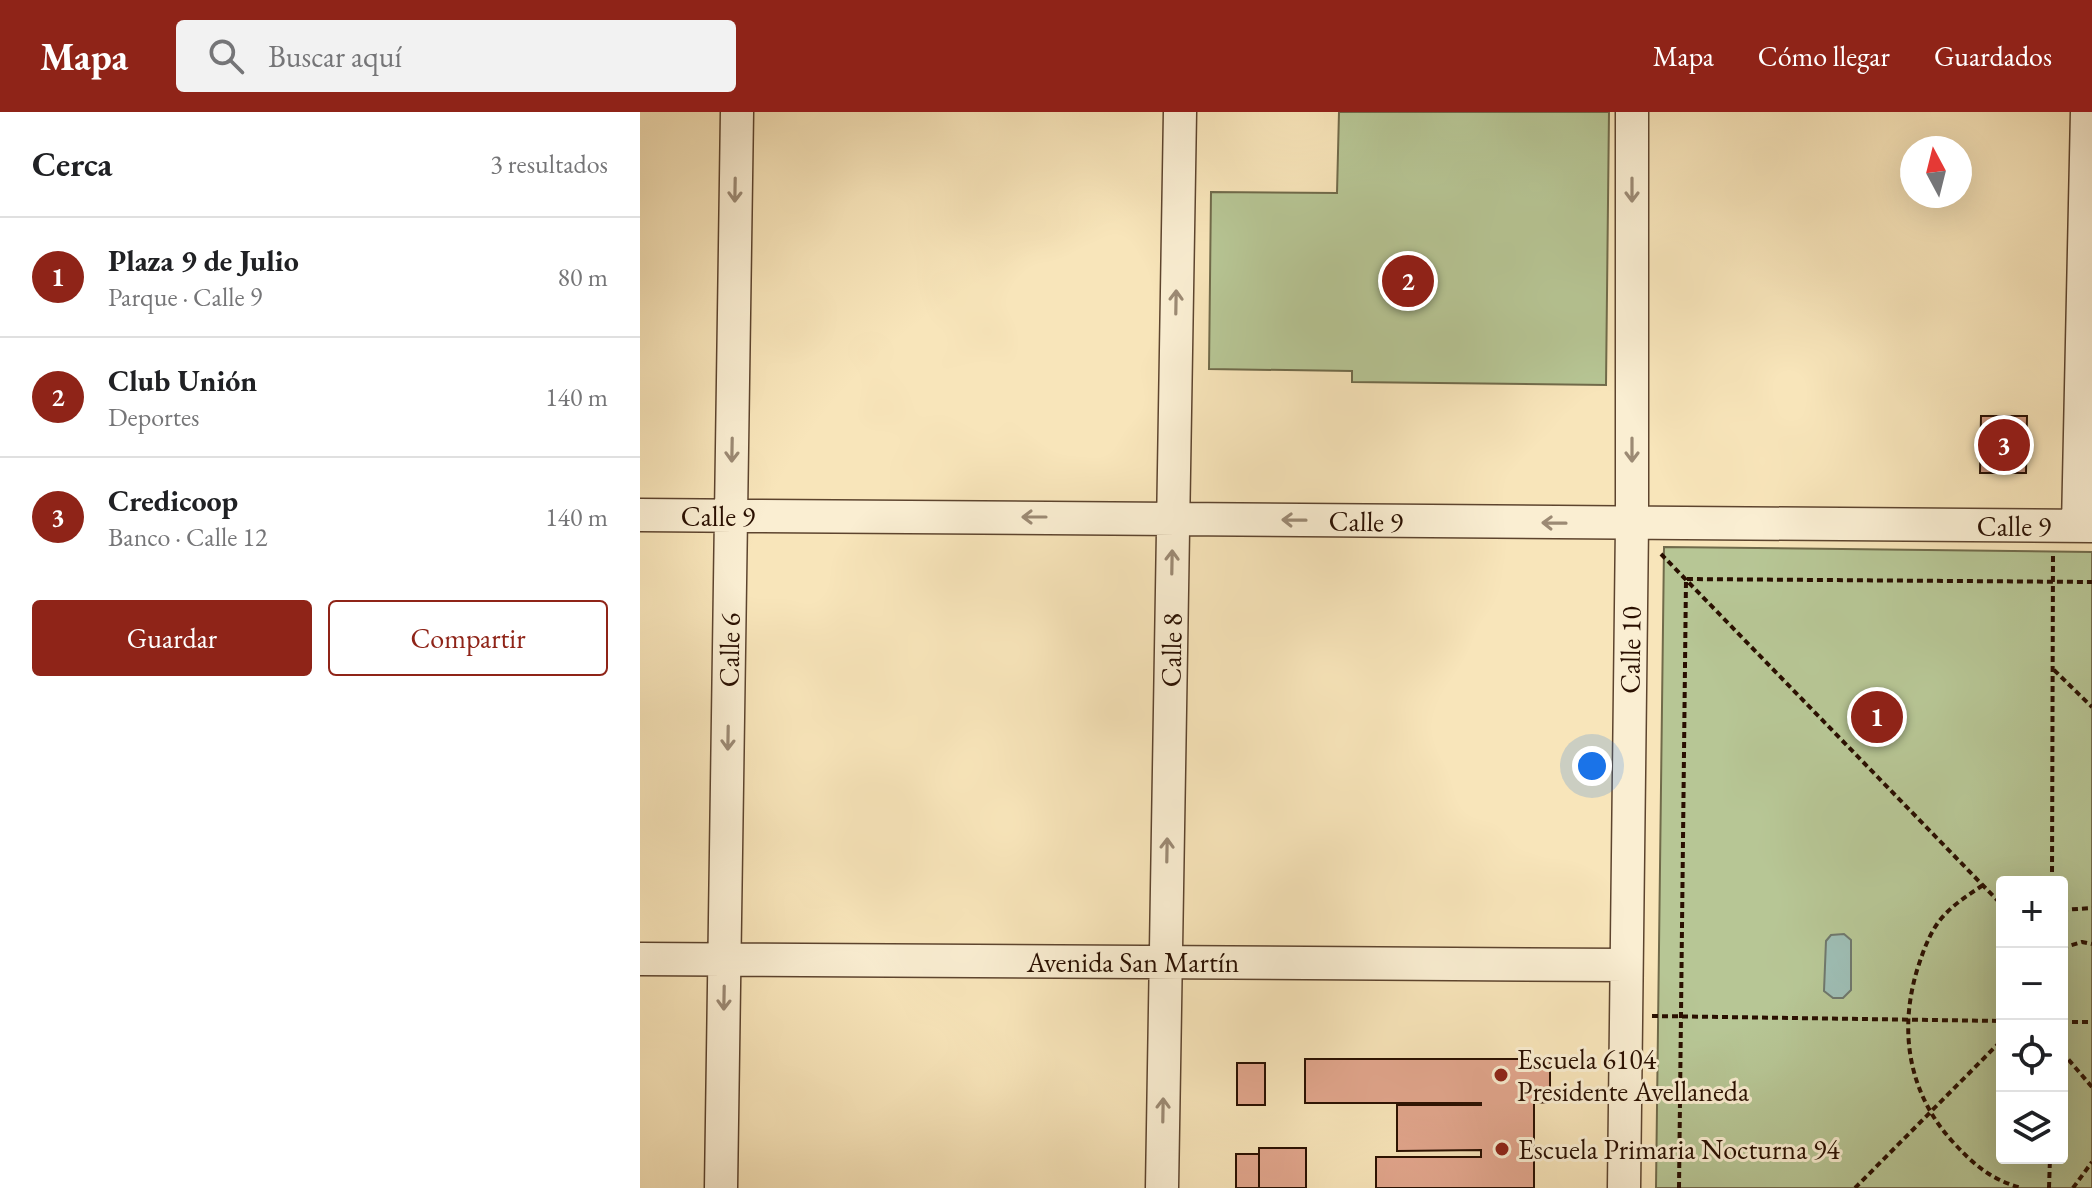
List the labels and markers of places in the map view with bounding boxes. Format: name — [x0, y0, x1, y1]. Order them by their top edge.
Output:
pin: 2 — [1382, 251, 1434, 311]
pin: 3 — [1978, 415, 2030, 475]
pin: 1 — [1851, 687, 1903, 747]
place label: Escuela 6104 Presidente Avellaneda — [1517, 1041, 1750, 1109]
marker: Escuela 6104 Presidente Avellaneda — [1492, 1066, 1510, 1084]
place label: Escuela Primaria Nocturna 94 — [1518, 1131, 1840, 1167]
marker: Escuela Primaria Nocturna 94 — [1493, 1140, 1511, 1158]

